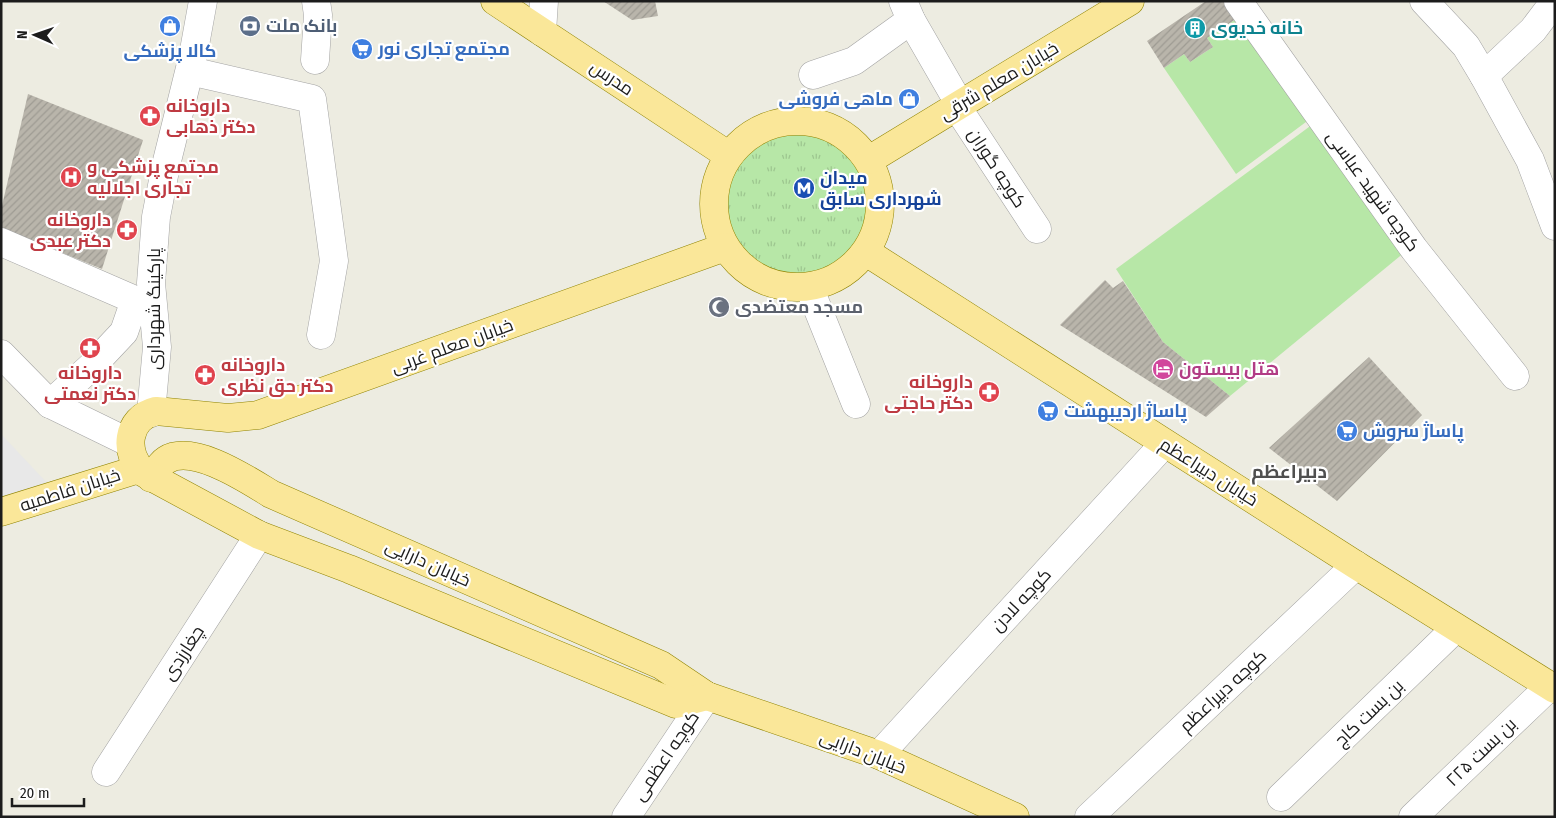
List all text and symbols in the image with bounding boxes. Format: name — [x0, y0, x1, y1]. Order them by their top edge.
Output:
north arrow — [10, 10, 60, 60]
shop icon: کالا پزشکی — [158, 14, 182, 38]
bank icon: بانک ملت — [238, 14, 262, 38]
place label: بانک ملت — [266, 15, 337, 37]
building icon: خانه خدیوی — [1183, 16, 1207, 40]
place label: خانه خدیوی — [1211, 17, 1303, 39]
text: N — [14, 30, 31, 39]
supermarket icon: مجتمع تجاری نور — [350, 37, 374, 61]
street label: خیابان معلم شرقی — [936, 37, 1063, 126]
place label: مجتمع تجاری نور — [377, 38, 510, 61]
place label: کالا پزشکی — [124, 40, 216, 63]
street label: مدرس — [586, 56, 638, 100]
shop icon: ماهی فروشی — [897, 87, 921, 111]
place label: ماهی فروشی — [779, 88, 893, 110]
place label: داروخانه دکتر ذهابی — [166, 95, 256, 138]
pharmacy icon: داروخانه دکتر ذهابی — [138, 104, 162, 128]
street label: کوچه گوران — [962, 124, 1031, 212]
street label: کوچه شهید عباسی — [1321, 126, 1424, 256]
place label: مجتمع پزشکی و تجاری اجلالیه — [87, 156, 219, 199]
hospital icon: مجتمع پزشکی و تجاری اجلالیه — [59, 165, 83, 189]
place label: میدان شهرداری سابق — [820, 167, 942, 210]
metro station icon: میدان شهرداری سابق — [792, 176, 816, 200]
place label: داروخانه دکتر عبدی — [30, 209, 111, 252]
pharmacy icon: داروخانه دکتر عبدی — [115, 218, 139, 242]
street label: پارکینگ شهرداری — [143, 248, 166, 370]
mosque icon: مسجد معتضدی — [707, 295, 731, 319]
place label: مسجد معتضدی — [735, 296, 863, 318]
street label: خیابان معلم غربی — [388, 314, 516, 379]
pharmacy icon: داروخانه دکتر نعمتی — [78, 336, 102, 360]
place label: داروخانه دکتر حق نظری — [221, 354, 334, 397]
hotel icon: هتل بیستون — [1151, 357, 1175, 381]
place label: هتل بیستون — [1179, 358, 1279, 380]
place label: داروخانه دکتر نعمتی — [44, 362, 136, 405]
pharmacy icon: داروخانه دکتر حق نظری — [193, 363, 217, 387]
place label: داروخانه دکتر حاجتی — [884, 371, 973, 414]
pharmacy icon: داروخانه دکتر حاجتی — [977, 380, 1001, 404]
supermarket icon: پاساژ اردیبهشت — [1036, 399, 1060, 423]
place label: پاساژ اردیبهشت — [1064, 400, 1187, 423]
supermarket icon: پاساژ سروش — [1335, 419, 1359, 443]
place label: پاساژ سروش — [1363, 420, 1464, 443]
street label: خیابان دبیراعظم — [1155, 433, 1262, 512]
district label: دبیراعظم — [1251, 460, 1327, 485]
street label: خیابان فاطمیه — [17, 463, 123, 517]
street label: خیابان دارایی — [382, 534, 474, 592]
street label: کوچه لادن — [986, 564, 1057, 637]
street label: چغارزدی — [157, 621, 210, 685]
street label: کوچه دبیراعظم — [1175, 645, 1272, 738]
street label: بن بست کاج — [1330, 675, 1409, 752]
street label: کوچه اعظمی — [628, 707, 705, 806]
street label: بن بست ۲۲۵ — [1441, 713, 1521, 791]
street label: خیابان دارایی — [817, 725, 909, 779]
scale bar — [12, 776, 85, 808]
text: 20 m — [20, 784, 50, 802]

